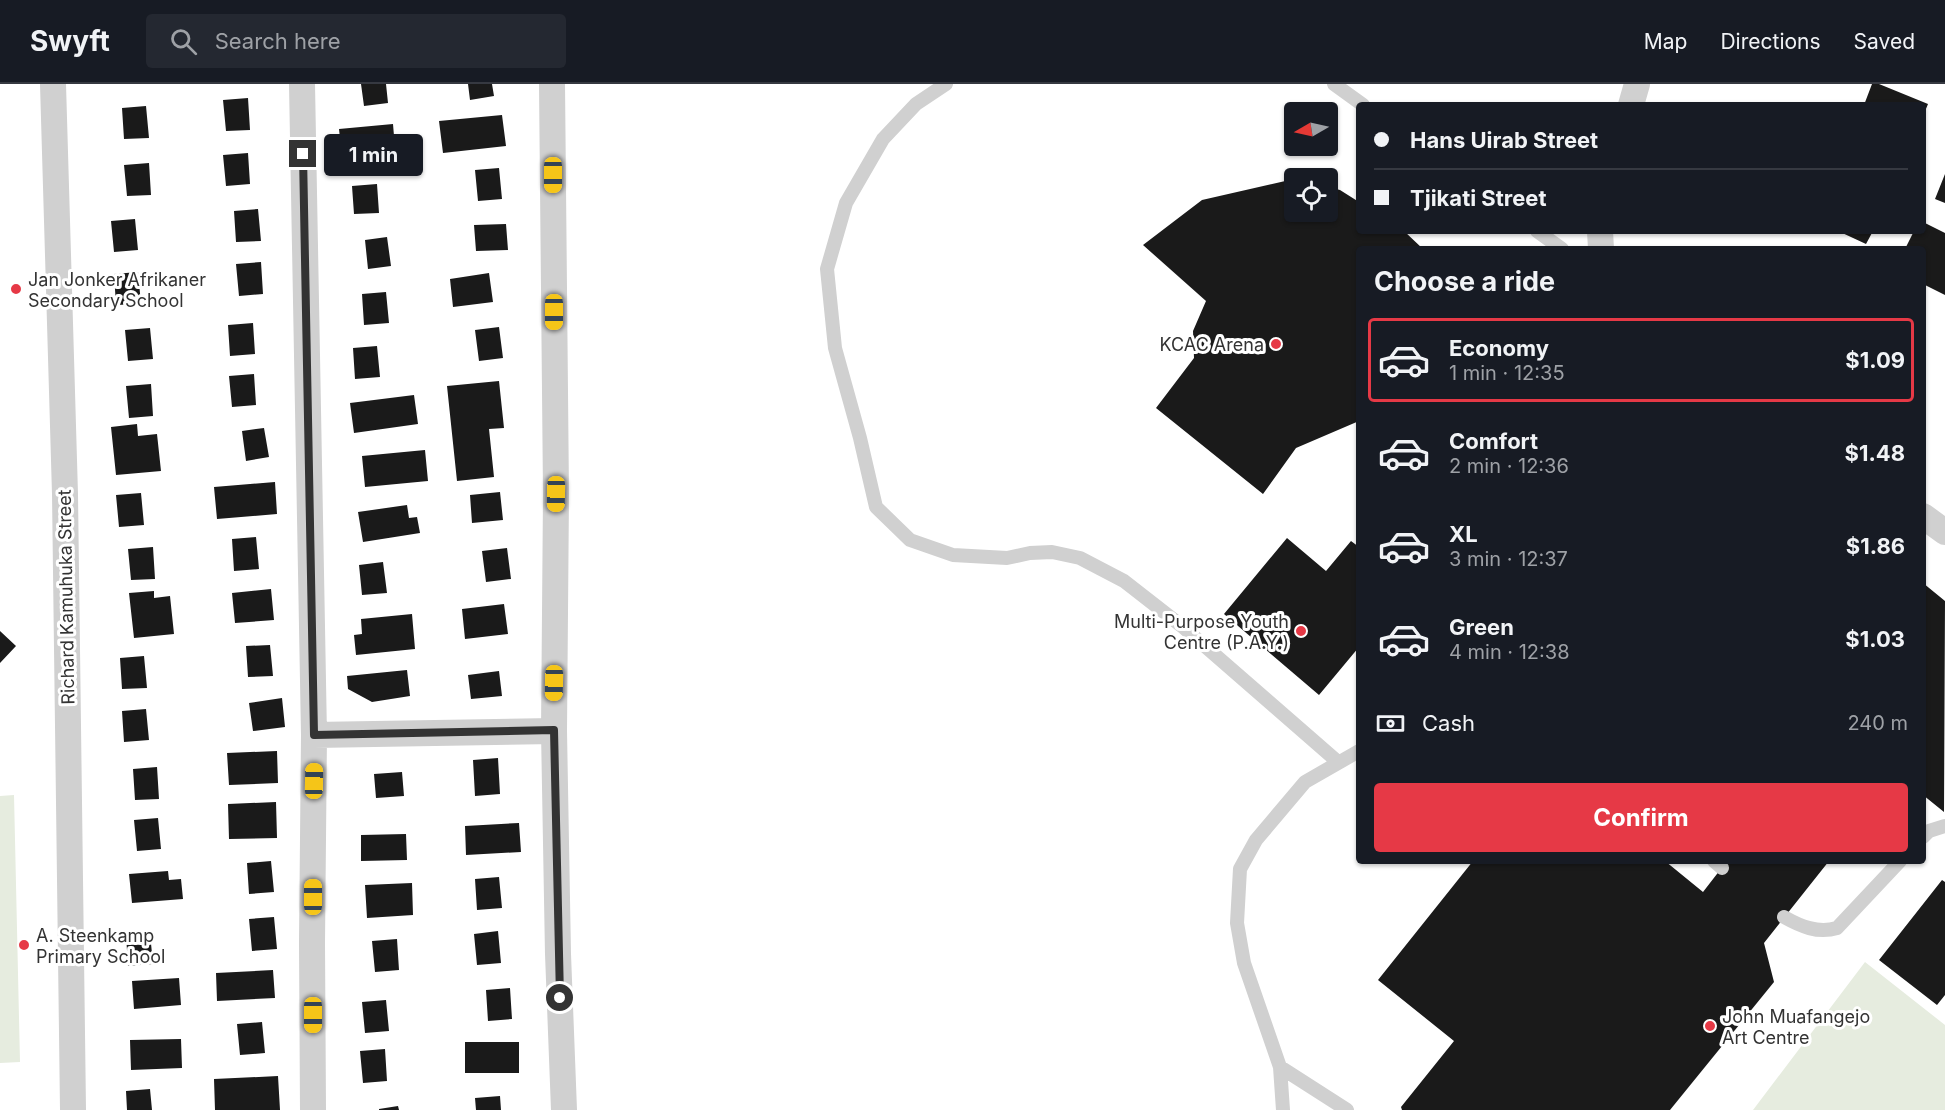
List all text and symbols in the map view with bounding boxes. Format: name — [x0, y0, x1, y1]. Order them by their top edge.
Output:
search box — [146, 14, 566, 68]
text: Swyft — [30, 24, 110, 58]
icon: search — [167, 25, 200, 58]
text: Search here — [215, 28, 340, 54]
text: Map — [1644, 29, 1687, 54]
text: Directions — [1720, 29, 1821, 54]
text: Saved — [1854, 29, 1915, 54]
north arrow — [1284, 102, 1338, 156]
map controls — [1284, 102, 1338, 222]
text: Hans Uirab Street — [1410, 127, 1598, 153]
callout: 1 min — [324, 133, 423, 175]
route end — [289, 140, 316, 167]
text: 1 min — [349, 143, 398, 167]
car — [544, 157, 562, 193]
button: locate — [1284, 168, 1338, 222]
text: Tjikati Street — [1410, 185, 1547, 211]
text: Choose a ride — [1374, 265, 1555, 298]
place label: Jan Jonker Afrikaner Secondary School — [28, 269, 206, 311]
marker: Jan Jonker Afrikaner Secondary School — [9, 282, 23, 296]
car — [545, 294, 563, 330]
icon: car — [1377, 333, 1431, 387]
place label: KCAC Arena — [1160, 334, 1264, 355]
text: Economy — [1449, 335, 1549, 361]
marker: KCAC Arena — [1269, 337, 1283, 351]
text: $1.09 — [1845, 347, 1905, 373]
text: 1 min · 12:35 — [1449, 361, 1565, 385]
icon: car — [1377, 426, 1431, 480]
text: Comfort — [1449, 428, 1538, 454]
text: $1.48 — [1845, 440, 1905, 466]
text: 2 min · 12:36 — [1449, 454, 1569, 478]
car — [547, 476, 565, 512]
street label: Richard Kamuhuka Street — [54, 489, 78, 705]
icon: car — [1377, 519, 1431, 573]
text: XL — [1449, 521, 1478, 547]
text: $1.86 — [1846, 533, 1905, 559]
text: 3 min · 12:37 — [1449, 547, 1568, 571]
place label: Multi-Purpose Youth Centre (P.A.Y.) — [1114, 611, 1289, 653]
icon: car — [1377, 612, 1431, 666]
text: Green — [1449, 614, 1514, 640]
marker: Multi-Purpose Youth Centre (P.A.Y.) — [1294, 624, 1308, 638]
text: $1.03 — [1845, 626, 1905, 652]
text: 4 min · 12:38 — [1449, 640, 1570, 664]
car — [545, 665, 563, 701]
icon: cash — [1374, 707, 1407, 740]
text: Cash — [1422, 710, 1475, 736]
text: 240 m — [1847, 711, 1908, 735]
car — [305, 763, 323, 799]
button: Confirm — [1374, 783, 1908, 852]
car — [304, 879, 322, 915]
place label: A. Steenkamp Primary School — [36, 925, 165, 967]
marker: A. Steenkamp Primary School — [17, 938, 31, 952]
route start — [546, 984, 573, 1011]
car — [304, 997, 322, 1033]
place label: John Muafangejo Art Centre — [1722, 1006, 1870, 1048]
marker: John Muafangejo Art Centre — [1703, 1019, 1717, 1033]

